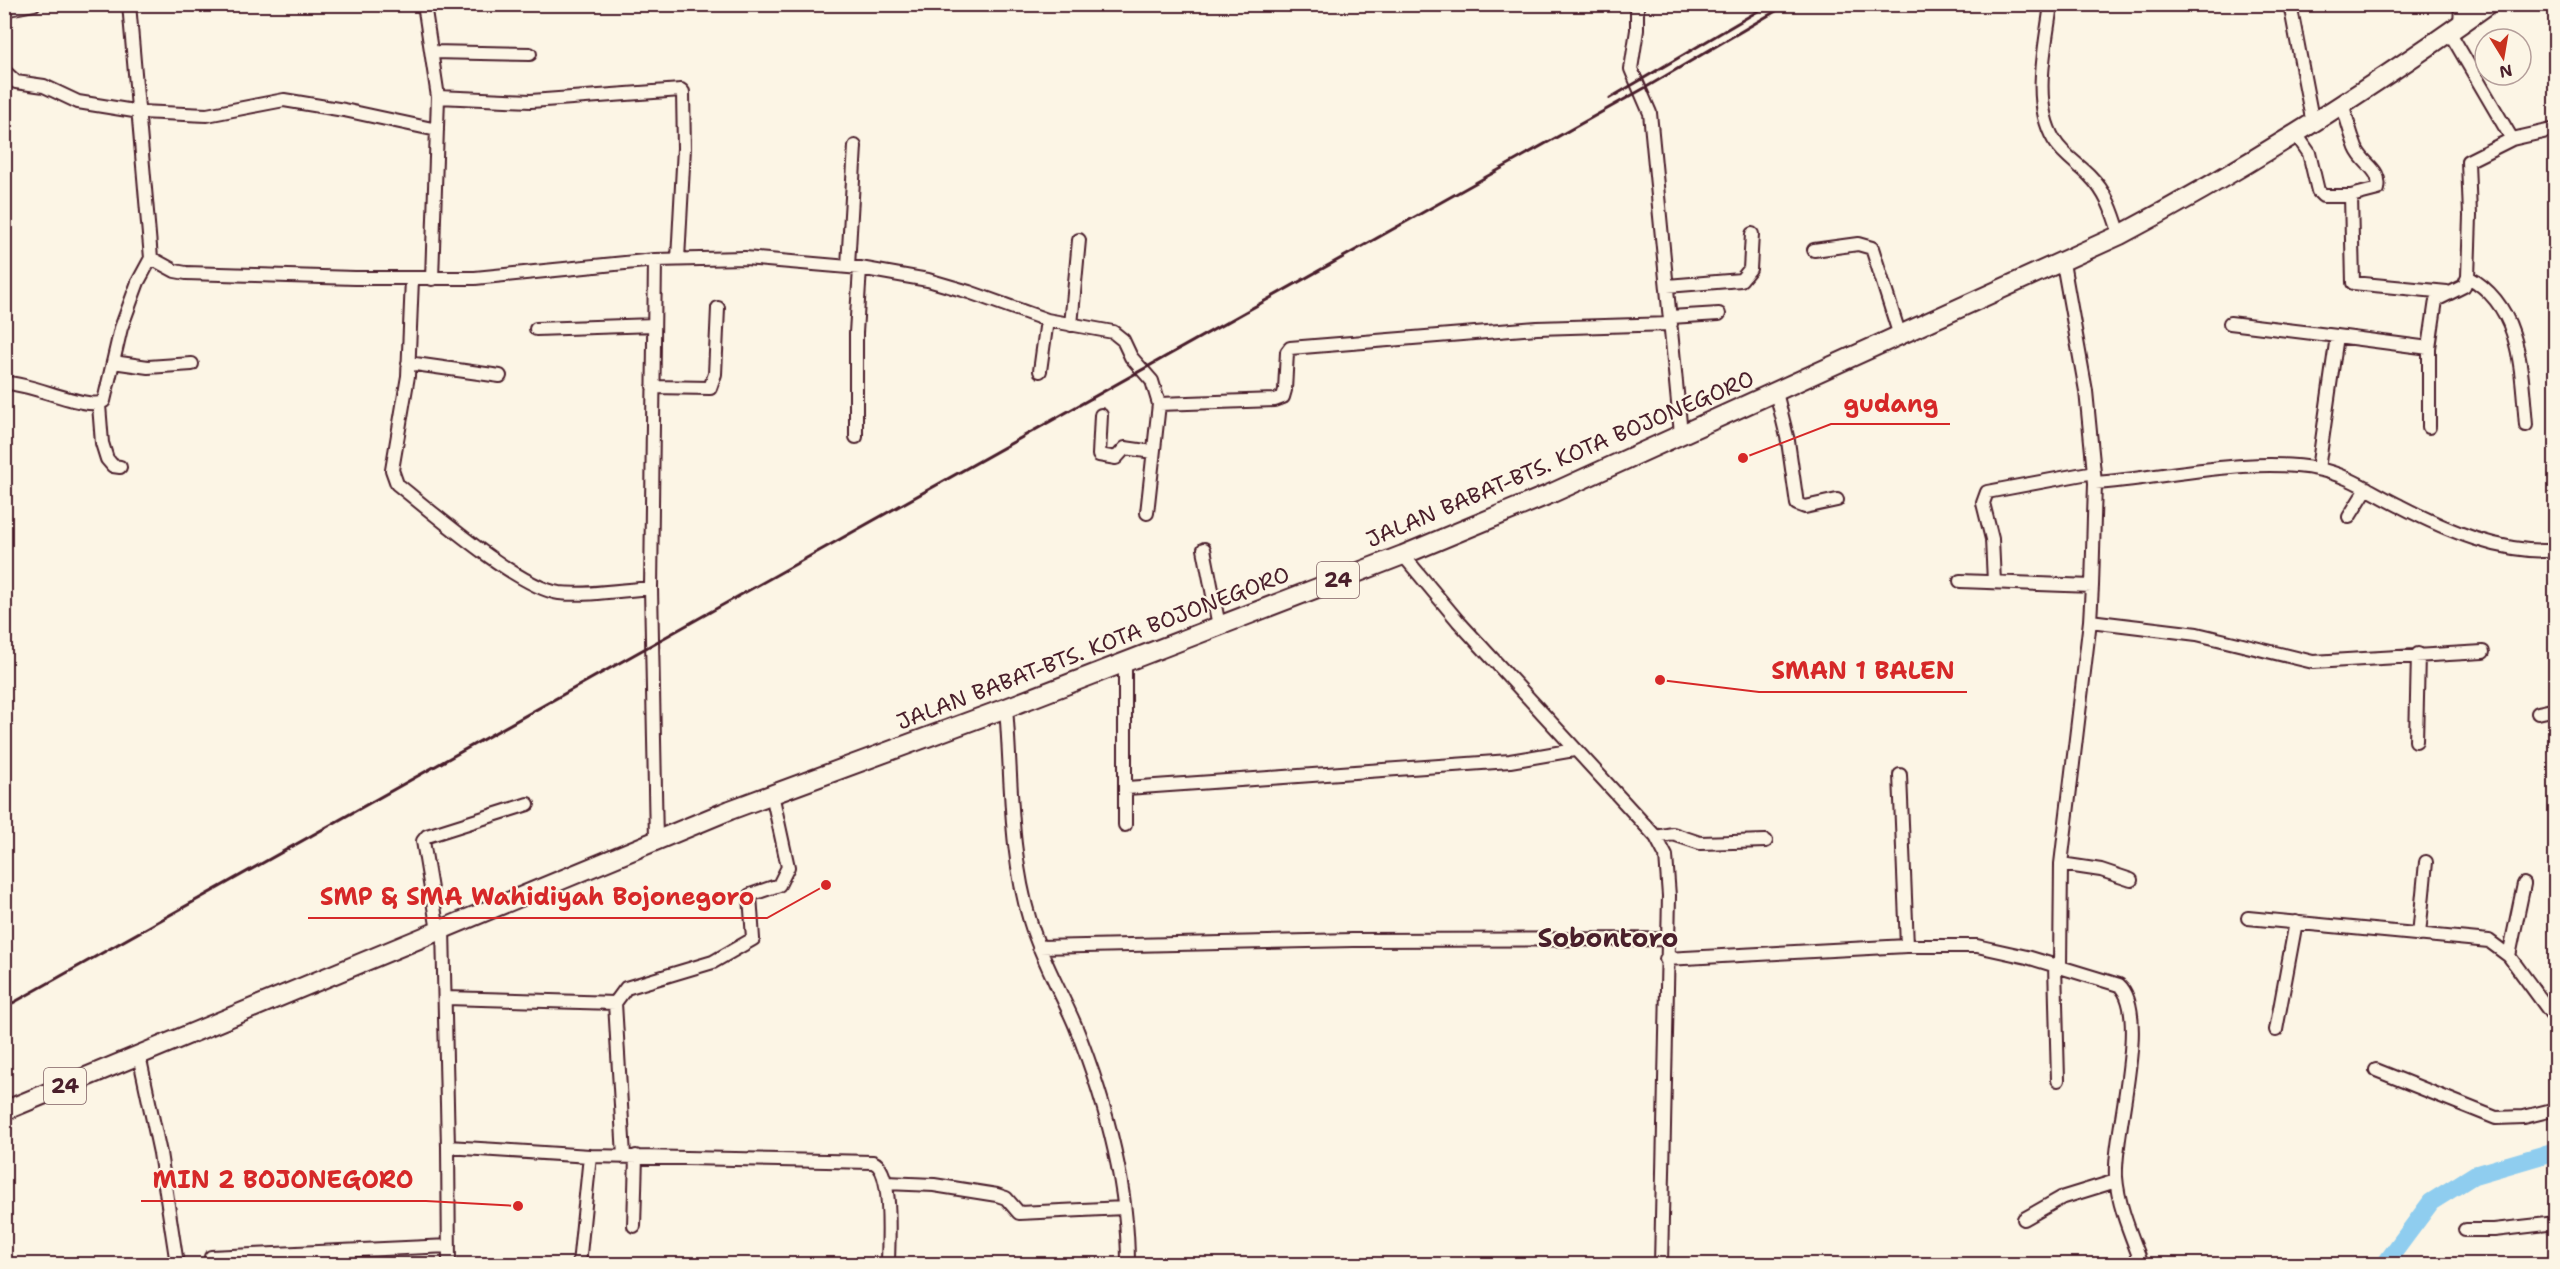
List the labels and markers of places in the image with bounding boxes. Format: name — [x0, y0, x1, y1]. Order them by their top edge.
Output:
callout: gudang — [1831, 382, 1950, 424]
callout: SMAN 1 BALEN — [1759, 650, 1967, 692]
callout: SMP & SMA Wahidiyah Bojonegoro — [308, 876, 767, 918]
callout: MIN 2 BOJONEGORO — [141, 1159, 426, 1201]

